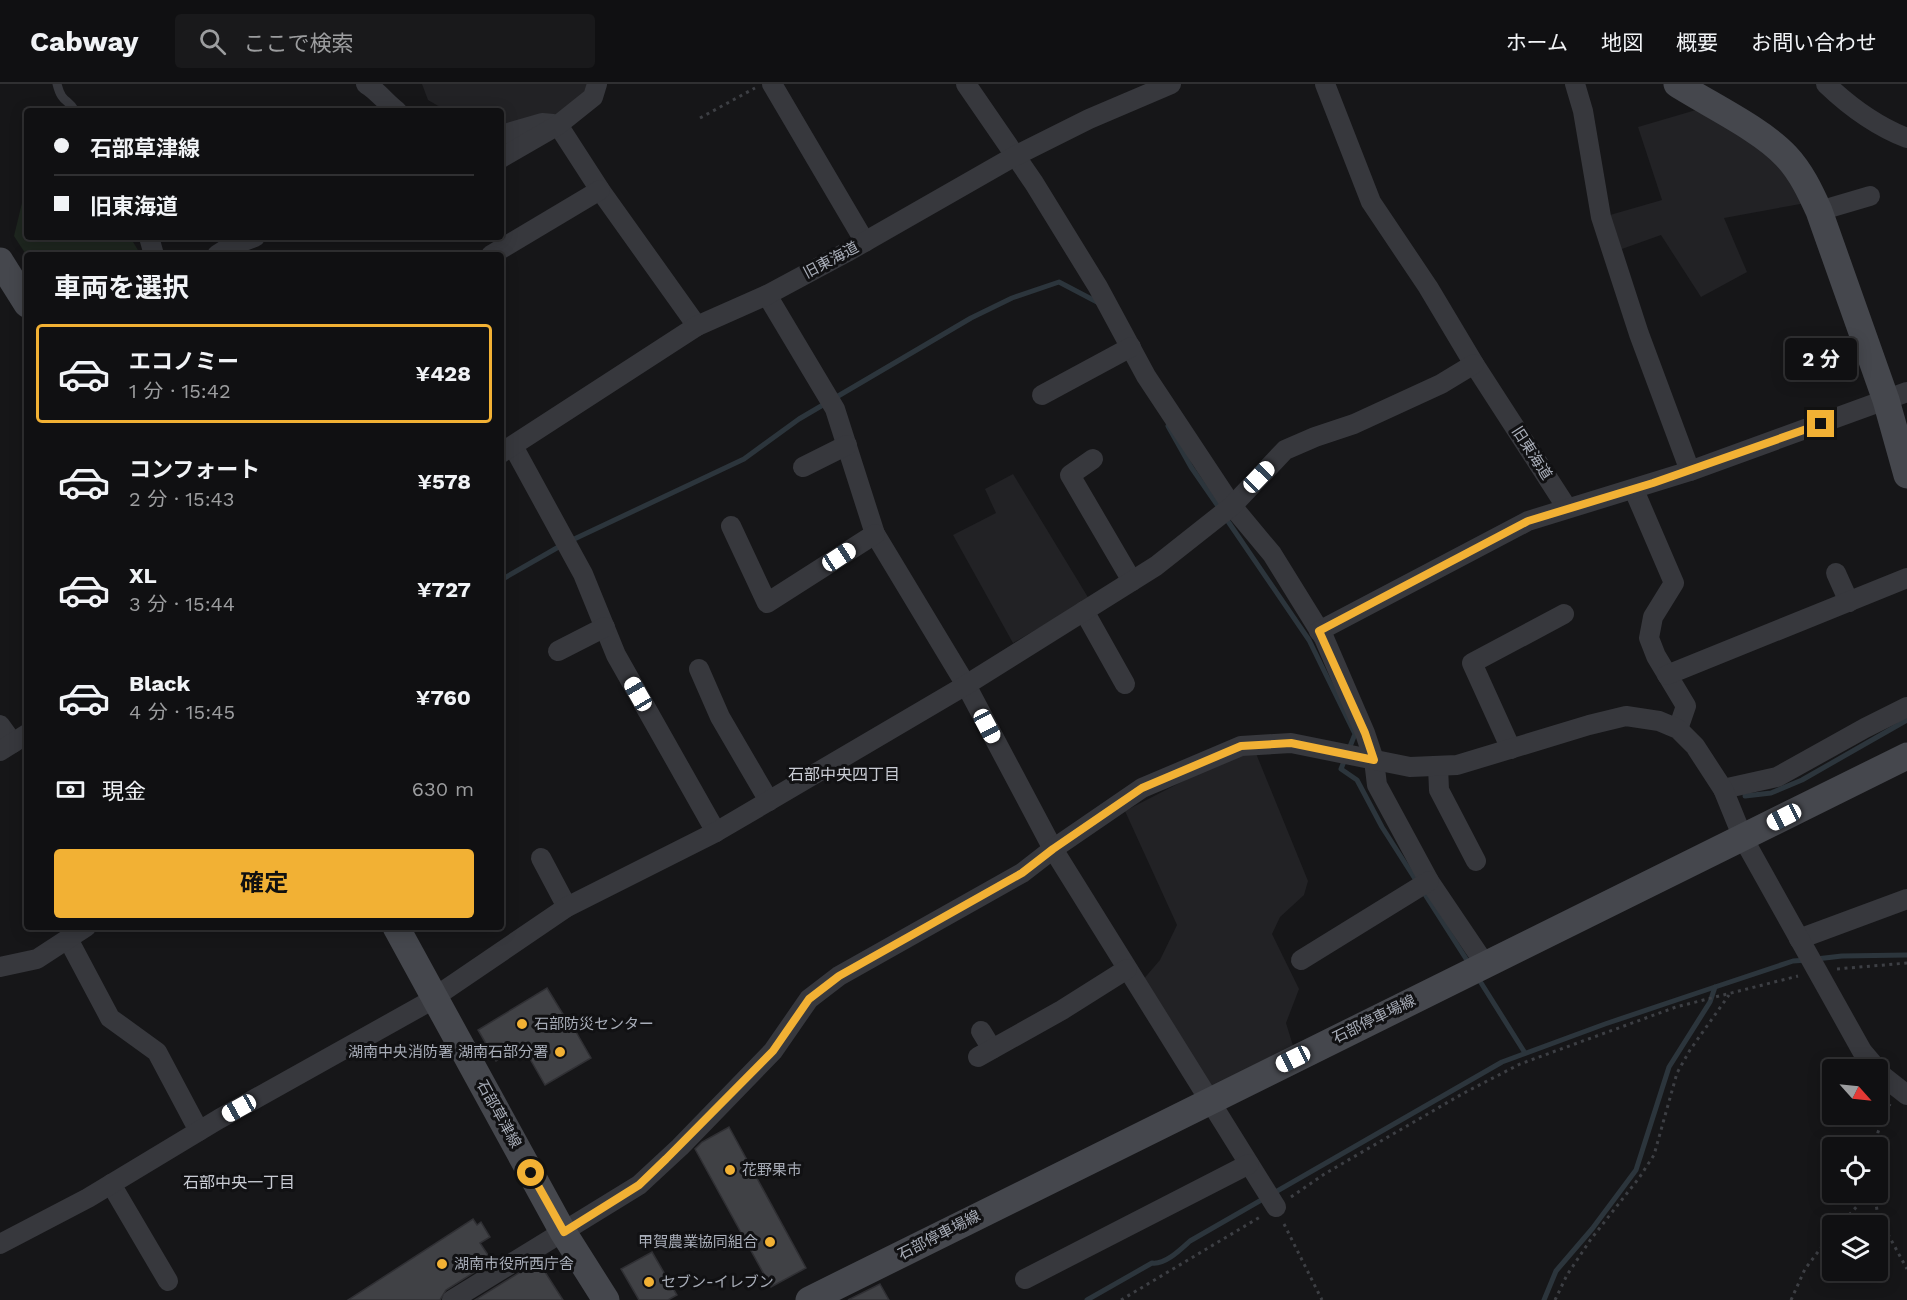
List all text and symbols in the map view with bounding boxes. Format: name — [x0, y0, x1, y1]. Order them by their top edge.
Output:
search box — [175, 14, 595, 68]
text: Cabway — [30, 25, 139, 58]
icon: search — [196, 25, 229, 58]
text: ホーム — [1506, 30, 1568, 55]
text: 地図 — [1601, 30, 1643, 55]
text: 概要 — [1676, 30, 1718, 55]
text: お問い合わせ — [1751, 30, 1877, 55]
text: ここで検索 — [244, 31, 354, 56]
text: 石部草津線 — [90, 136, 200, 161]
text: 旧東海道 — [90, 194, 178, 219]
street label: 旧東海道 — [800, 238, 862, 282]
text: 車両を選択 — [54, 272, 189, 304]
callout: 2 分 — [1785, 337, 1857, 379]
icon: car — [57, 347, 111, 401]
text: 2 分 — [1802, 347, 1840, 371]
text: エコノミー — [129, 349, 239, 374]
text: ¥428 — [415, 361, 471, 386]
text: 1 分 · 15:42 — [129, 379, 231, 403]
route end — [1807, 410, 1834, 437]
street label: 旧東海道 — [1508, 423, 1556, 483]
icon: car — [57, 455, 111, 509]
text: コンフォート — [129, 457, 260, 482]
car — [1240, 458, 1278, 496]
text: ¥578 — [417, 469, 471, 494]
text: 2 分 · 15:43 — [129, 487, 234, 511]
car — [819, 540, 859, 574]
icon: car — [57, 563, 111, 617]
text: XL — [129, 563, 157, 588]
text: ¥727 — [417, 577, 471, 602]
text: 3 分 · 15:44 — [129, 592, 235, 616]
icon: car — [57, 671, 111, 725]
text: Black — [129, 671, 190, 696]
car — [621, 674, 655, 714]
text: ¥760 — [416, 685, 471, 710]
text: 4 分 · 15:45 — [129, 700, 235, 724]
car — [971, 706, 1003, 746]
district label: 石部中央四丁目 — [788, 765, 900, 784]
icon: cash — [54, 773, 87, 806]
text: 630 m — [412, 777, 474, 801]
text: 現金 — [102, 779, 146, 804]
car — [1764, 801, 1804, 833]
button: 確定 — [54, 849, 474, 918]
street label: 石部停車場線 — [1330, 991, 1418, 1047]
place label: 石部防災センター — [534, 1015, 654, 1033]
marker: 石部防災センター — [515, 1017, 529, 1031]
place label: 湖南中央消防署 湖南石部分署 — [348, 1043, 548, 1061]
car — [1273, 1043, 1313, 1075]
marker: 湖南中央消防署 湖南石部分署 — [553, 1045, 567, 1059]
north arrow — [1822, 1059, 1888, 1125]
map controls — [1822, 1059, 1888, 1281]
street label: 石部草津線 — [473, 1077, 525, 1151]
car — [219, 1091, 259, 1125]
button: locate — [1822, 1137, 1888, 1203]
route start — [517, 1159, 544, 1186]
place label: 花野果市 — [742, 1161, 802, 1179]
marker: 花野果市 — [723, 1163, 737, 1177]
district label: 石部中央一丁目 — [183, 1173, 295, 1192]
street label: 石部停車場線 — [895, 1207, 983, 1263]
button: layers — [1822, 1215, 1888, 1281]
place label: 甲賀農業協同組合 — [638, 1233, 758, 1251]
marker: 甲賀農業協同組合 — [763, 1235, 777, 1249]
place label: 湖南市役所西庁舎 — [454, 1255, 574, 1273]
marker: 湖南市役所西庁舎 — [435, 1257, 449, 1271]
place label: セブン-イレブン — [661, 1273, 774, 1291]
marker: セブン-イレブン — [642, 1275, 656, 1289]

